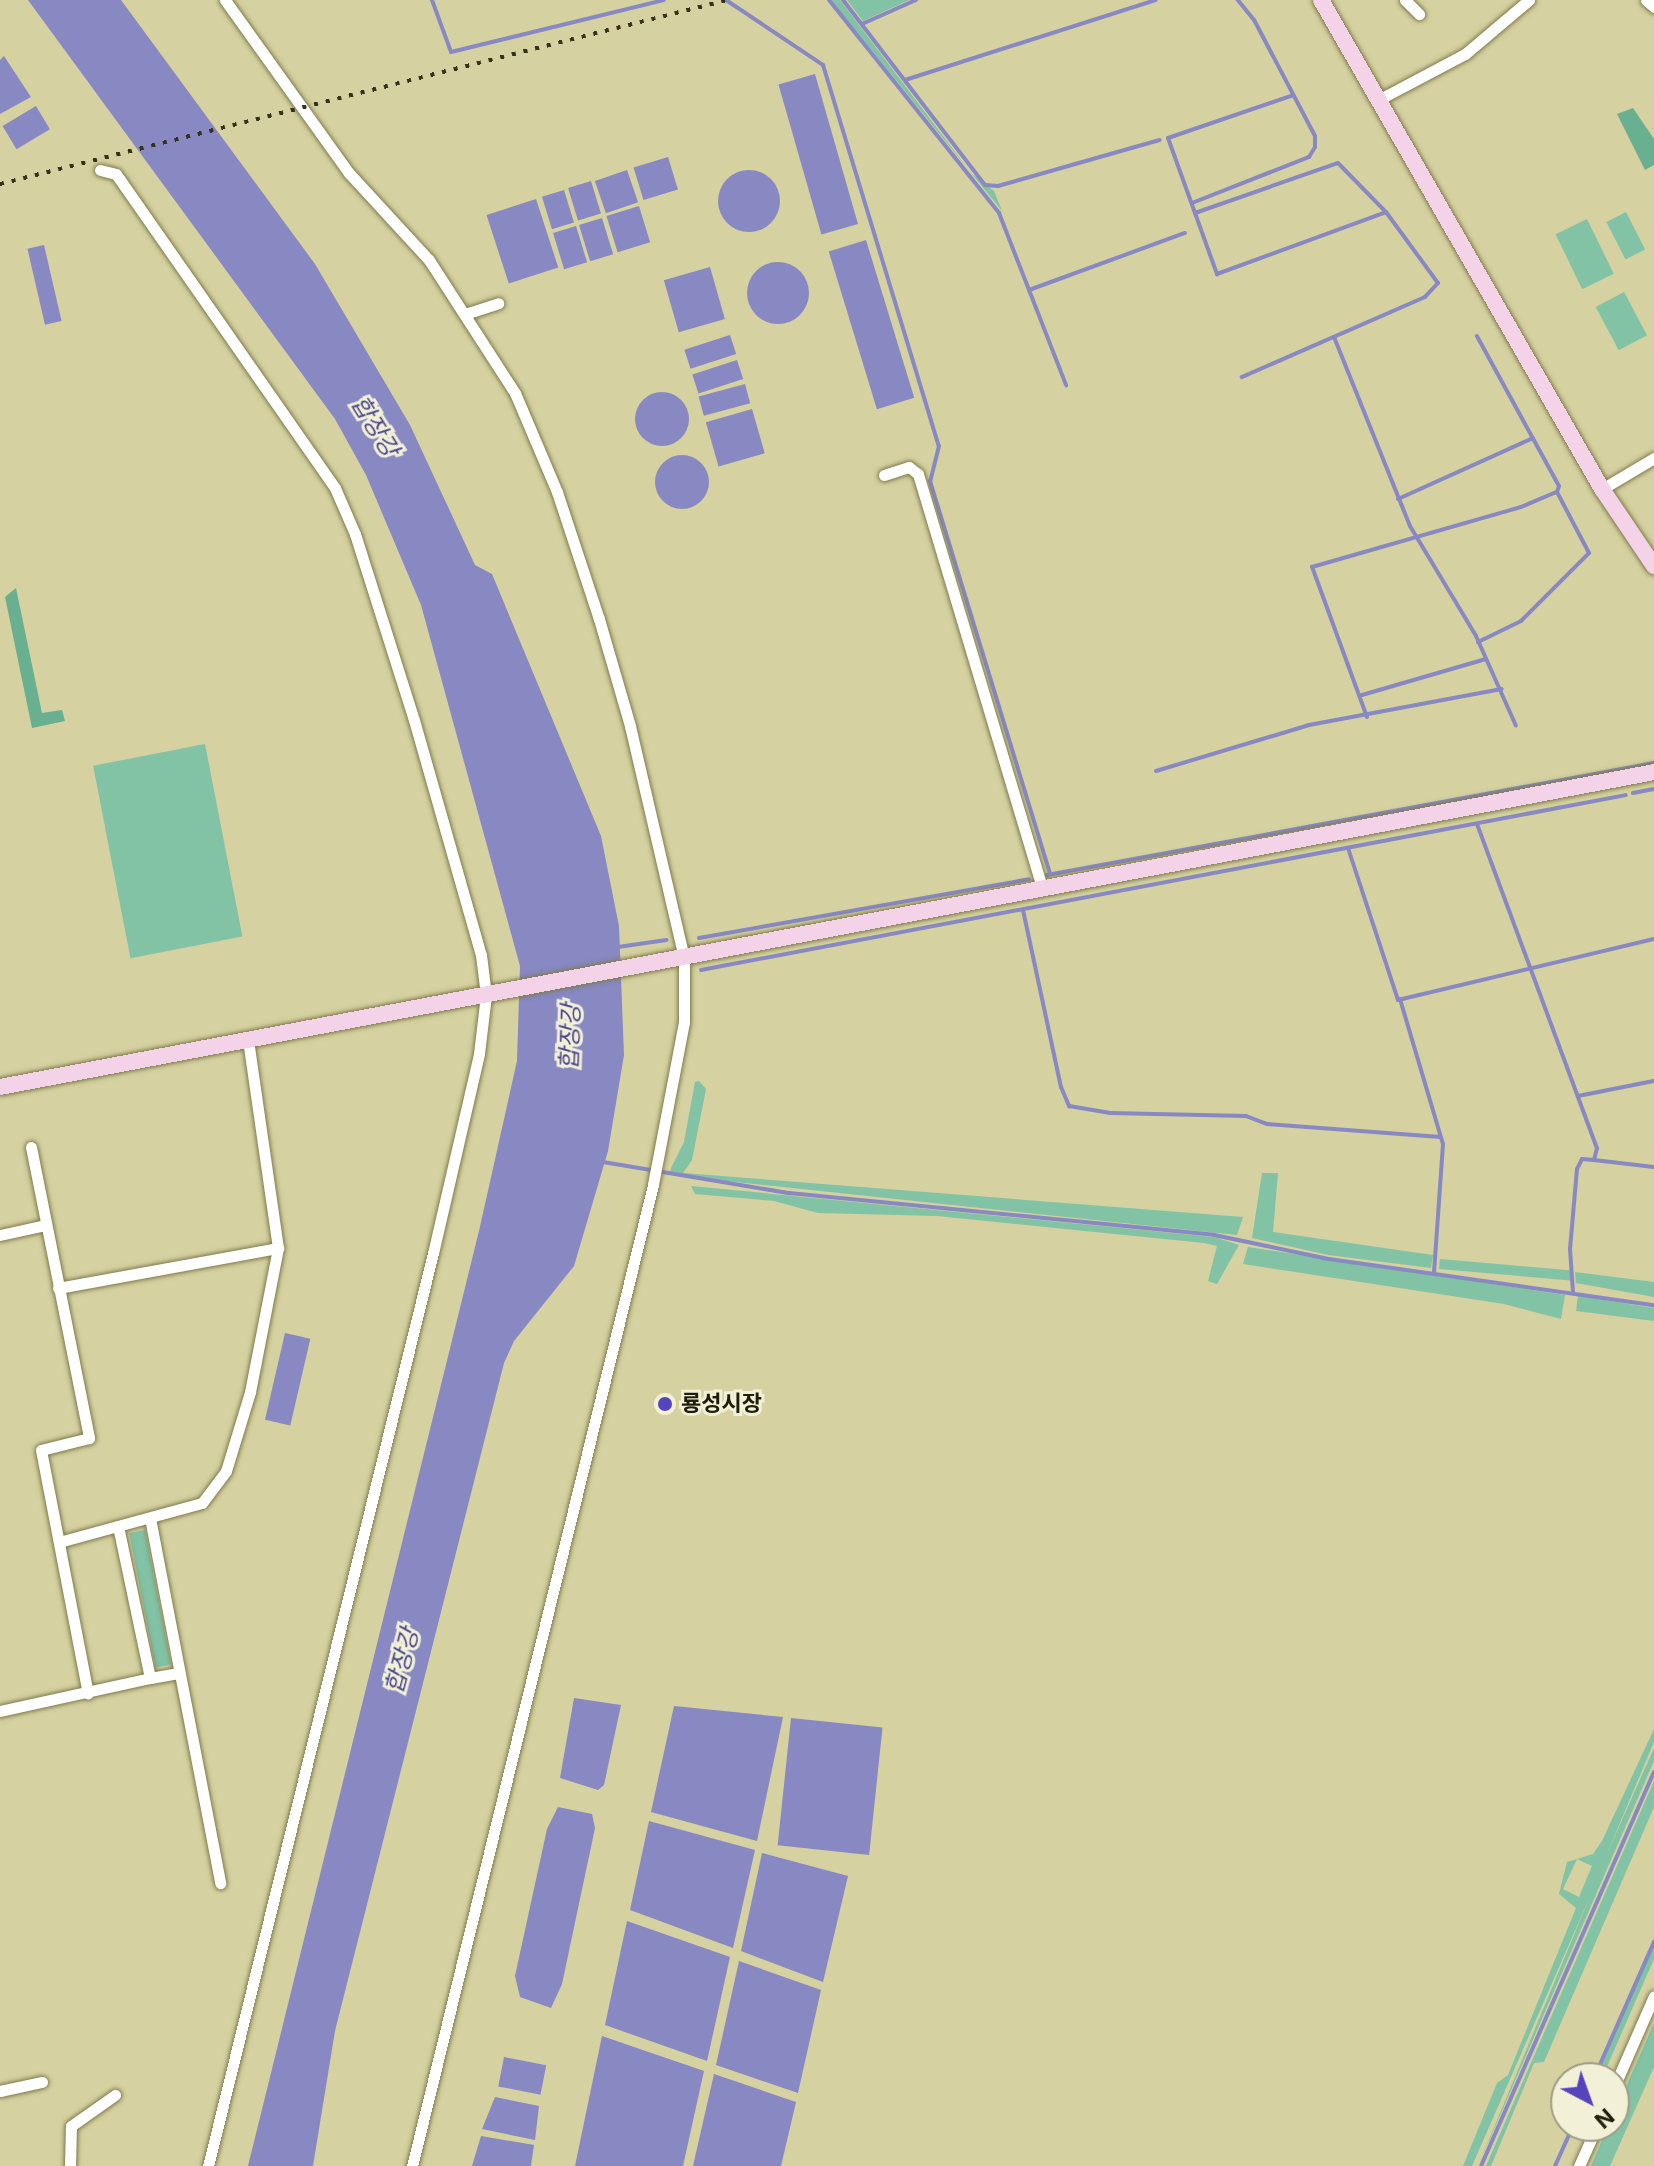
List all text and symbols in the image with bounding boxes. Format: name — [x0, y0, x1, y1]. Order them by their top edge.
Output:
water label: 합장강 — [345, 390, 405, 462]
water label: 합장강 — [554, 1003, 586, 1071]
place label: 룡성시장 — [681, 1391, 762, 1417]
marker: 룡성시장 — [656, 1395, 674, 1413]
water label: 합장강 — [380, 1625, 424, 1697]
north arrow — [1550, 2062, 1630, 2142]
text: N — [1590, 2103, 1619, 2134]

